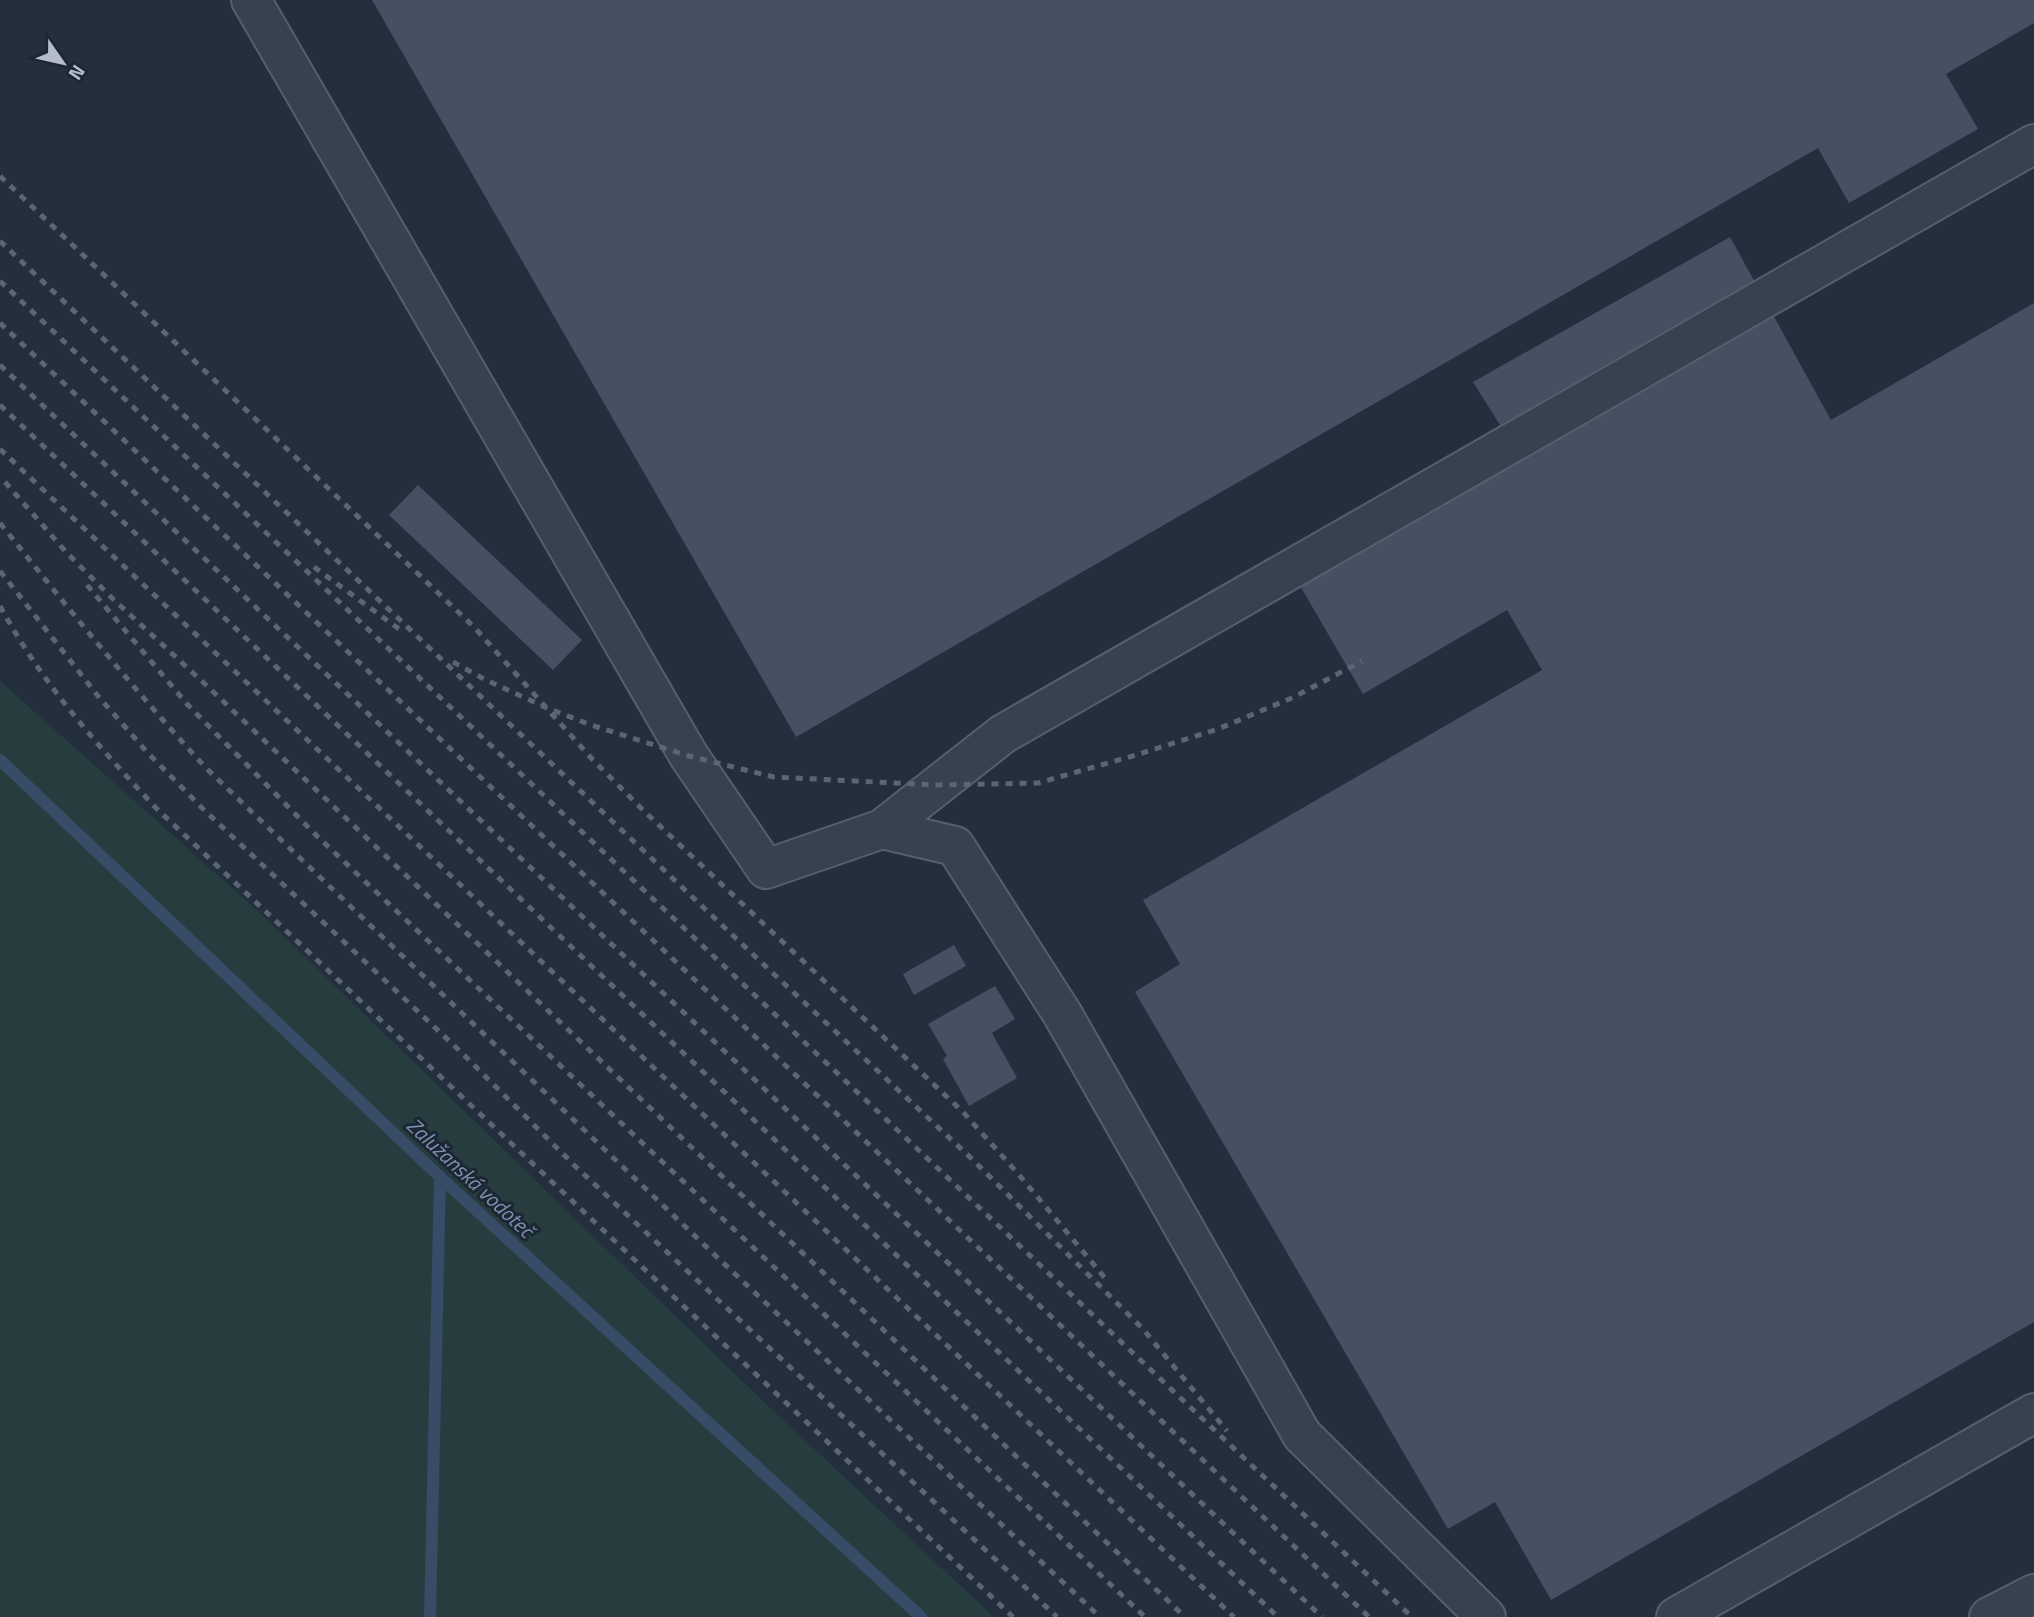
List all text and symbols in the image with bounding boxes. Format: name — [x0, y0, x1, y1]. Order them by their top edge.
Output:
north arrow — [28, 28, 98, 98]
text: N — [62, 59, 93, 86]
water label: Zalužanská vodoteč — [400, 1110, 544, 1247]

